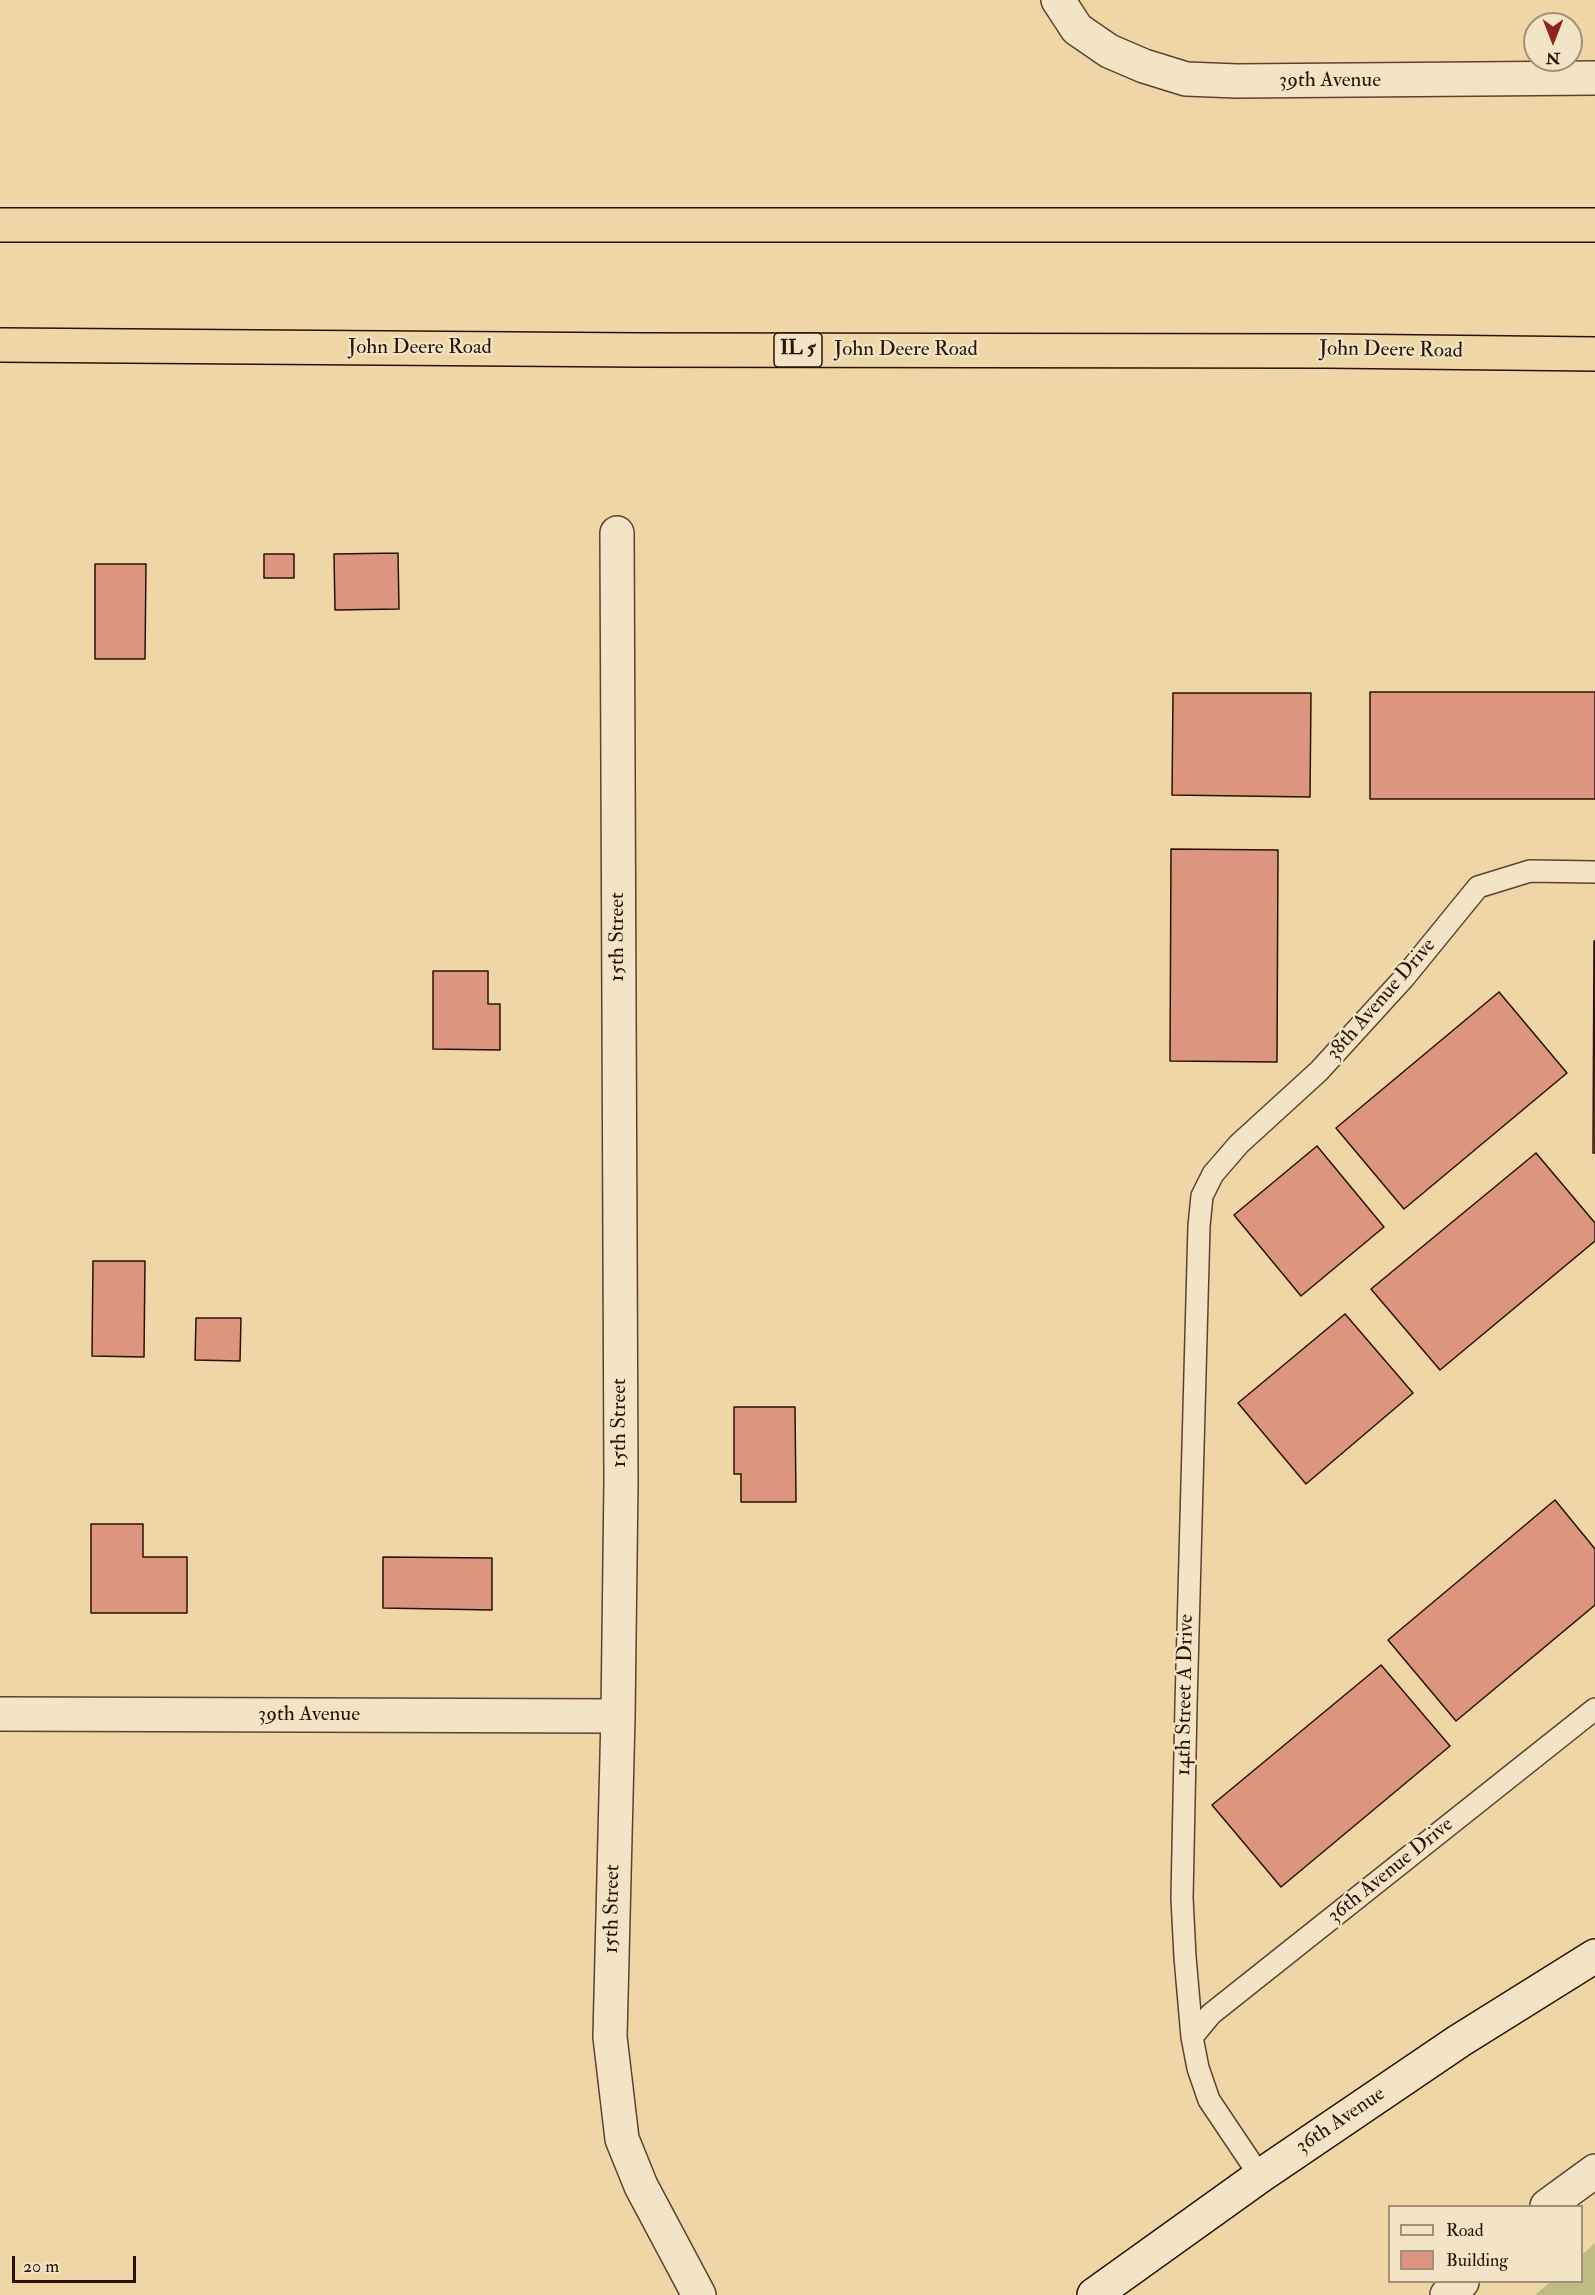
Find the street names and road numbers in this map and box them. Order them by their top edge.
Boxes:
street label: 39th Avenue [1279,68,1381,94]
road number: IL 5 [774,333,822,367]
street label: John Deere Road [348,335,492,361]
street label: John Deere Road [834,337,978,363]
street label: John Deere Road [1319,337,1463,365]
street label: 15th Street [605,892,631,982]
street label: 38th Avenue Drive [1322,934,1442,1066]
street label: 15th Street [607,1378,633,1468]
street label: 14th Street A Drive [1172,1614,1200,1776]
street label: 39th Avenue [258,1702,360,1728]
street label: 36th Avenue Drive [1323,1813,1459,1929]
street label: 15th Street [600,1864,626,1954]
street label: 36th Avenue [1292,2082,1390,2160]

